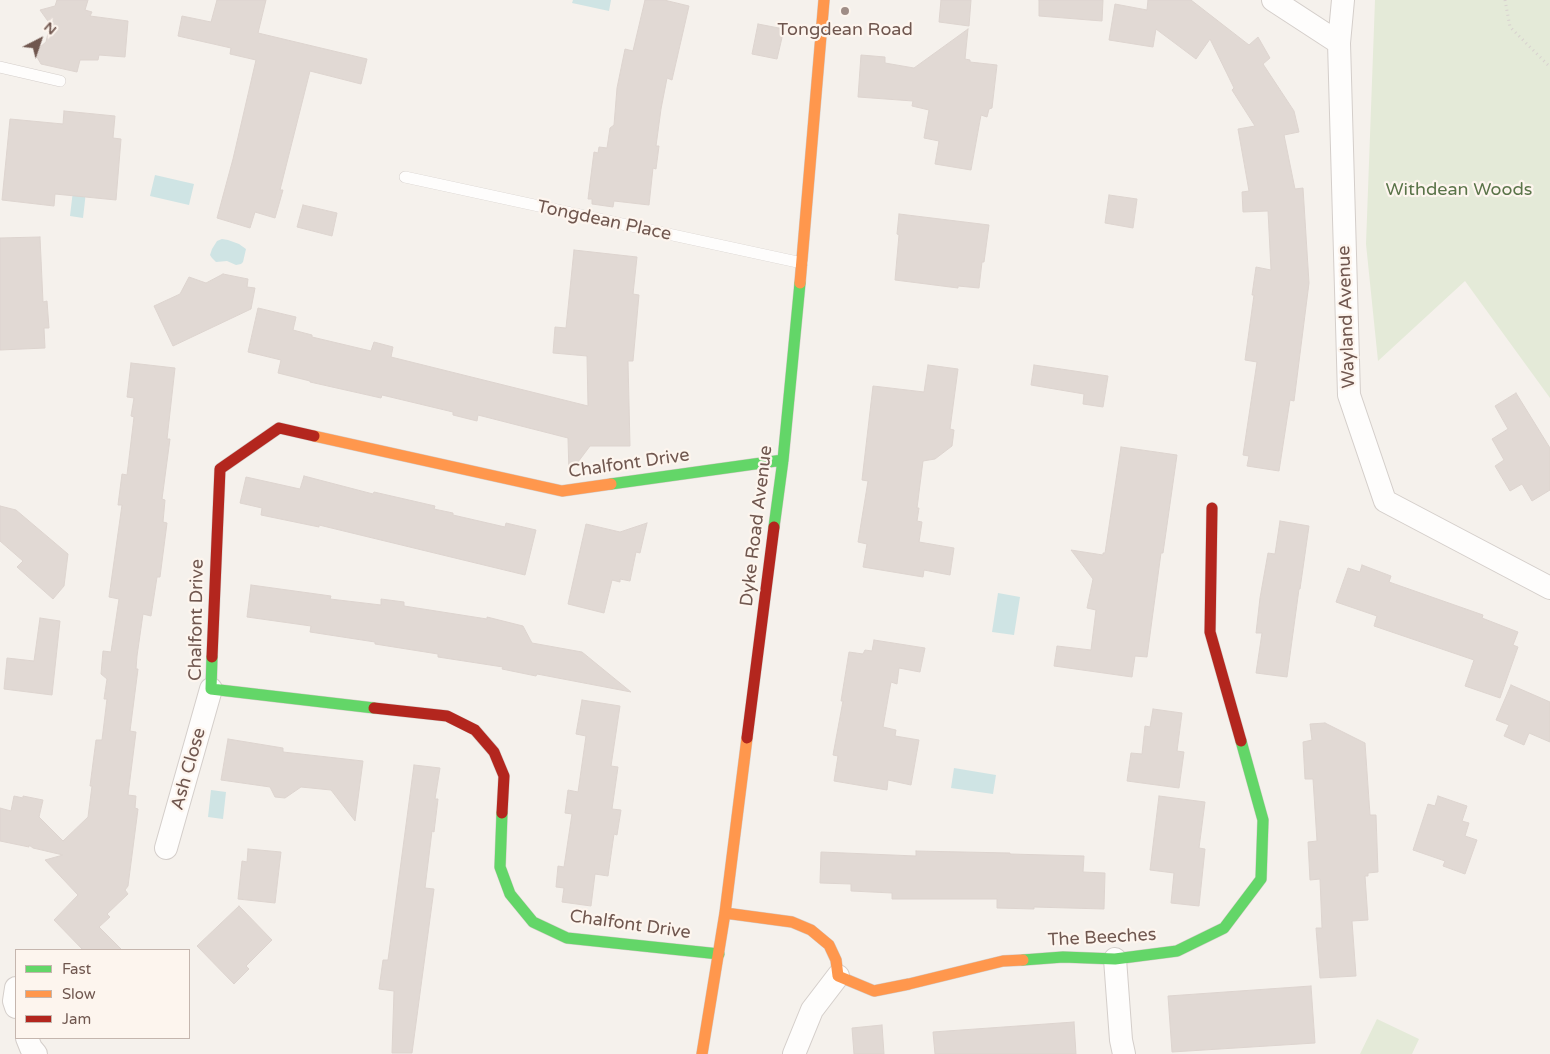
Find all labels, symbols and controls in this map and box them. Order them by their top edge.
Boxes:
marker: Tongdean Road [839,5,851,17]
north arrow [15,15,65,65]
text: N [40,18,60,38]
place label: Tongdean Road [777,19,913,41]
park label: Withdean Woods [1386,179,1532,201]
street label: Tongdean Place [535,196,673,246]
street label: Wayland Avenue [1334,245,1360,389]
street label: Dyke Road Avenue [736,444,778,608]
street label: Chalfont Drive [567,445,691,483]
street label: Chalfont Drive [185,559,209,681]
street label: Ash Close [167,725,211,813]
street label: Chalfont Drive [568,906,692,944]
street label: The Beeches [1047,924,1157,952]
legend [15,949,190,1039]
text: Fast [62,960,91,978]
text: Slow [62,985,96,1003]
text: Jam [62,1010,91,1028]

